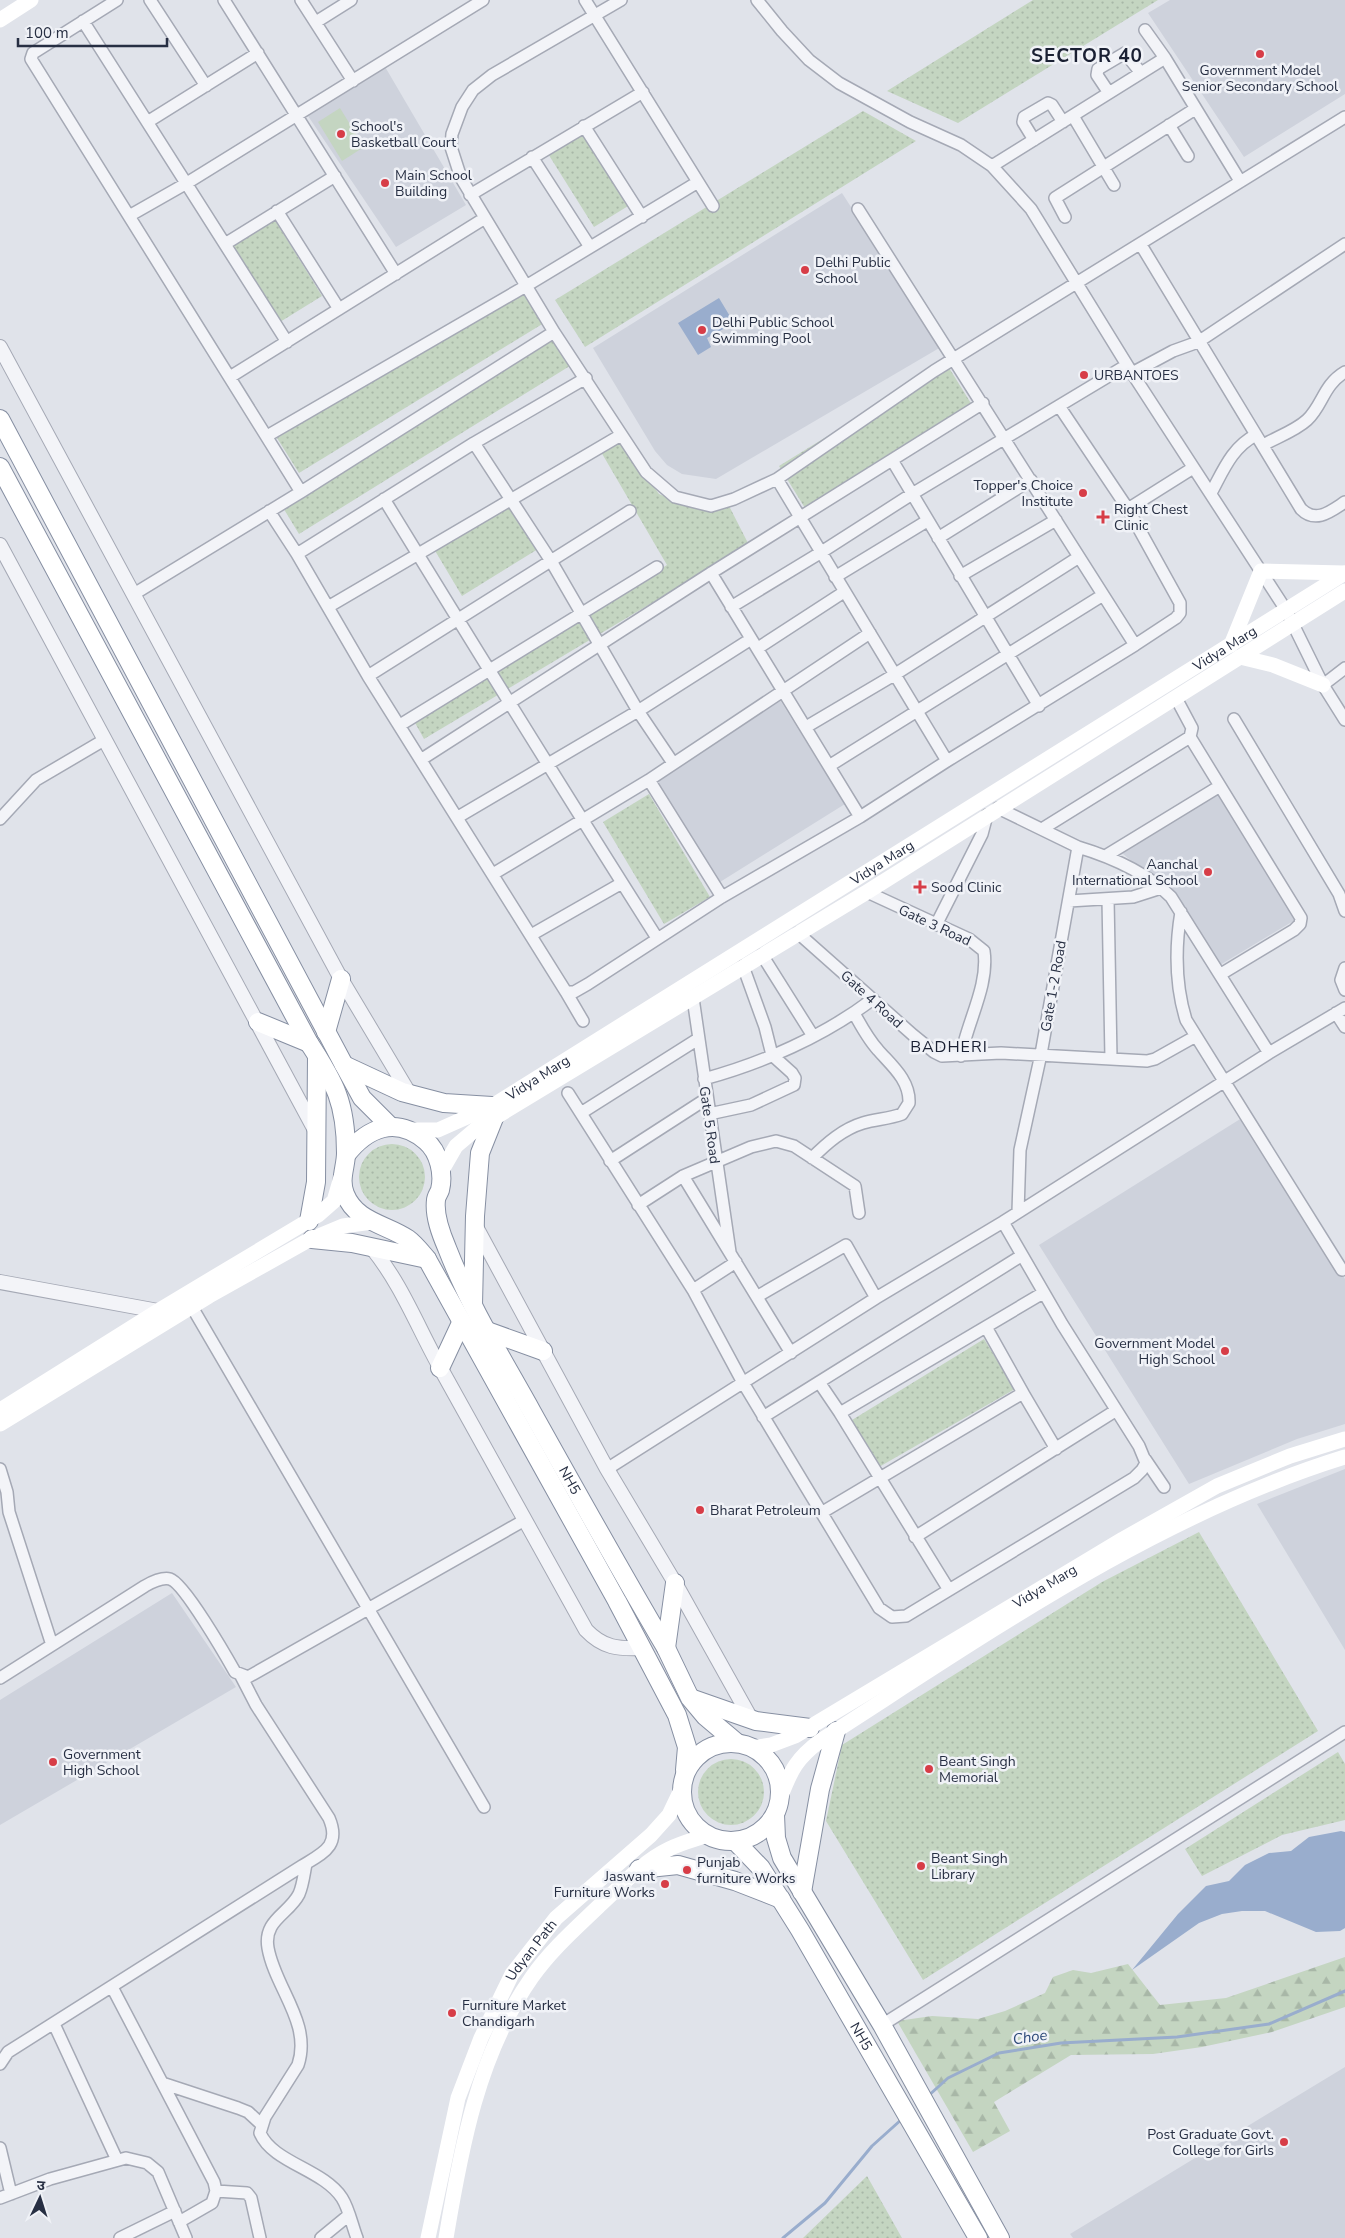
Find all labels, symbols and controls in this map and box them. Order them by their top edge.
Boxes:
scale bar [18,15,166,47]
text: 100 m [25,23,69,43]
district label: SECTOR 40 [1031,43,1143,69]
marker: Government Model Senior Secondary School [1254,48,1266,60]
place label: Government Model Senior Secondary School [1182,61,1339,96]
place label: School's Basketball Court [351,117,456,152]
marker: School's Basketball Court [335,128,347,140]
place label: Main School Building [395,166,473,201]
marker: Main School Building [379,177,391,189]
place label: Delhi Public School [815,253,891,288]
marker: Delhi Public School [799,264,811,276]
place label: Delhi Public School Swimming Pool [712,313,835,348]
marker: Delhi Public School Swimming Pool [696,324,708,336]
place label: URBANTOES [1094,366,1179,385]
marker: URBANTOES [1078,369,1090,381]
place label: Topper's Choice Institute [973,476,1073,511]
marker: Topper's Choice Institute [1077,487,1089,499]
place label: Right Chest Clinic [1114,500,1188,535]
marker: Right Chest Clinic [1096,510,1110,524]
street label: Vidya Marg [1189,622,1260,676]
street label: Vidya Marg [846,836,918,890]
place label: Aanchal International School [1072,855,1199,890]
marker: Aanchal International School [1202,866,1214,878]
place label: Sood Clinic [931,878,1002,897]
marker: Sood Clinic [913,880,927,894]
street label: Gate 3 Road [895,900,974,951]
street label: Gate 1-2 Road [1036,939,1071,1033]
street label: Gate 4 Road [836,966,907,1033]
district label: BADHERI [910,1036,988,1058]
street label: Vidya Marg [502,1051,573,1105]
street label: Gate 5 Road [695,1085,724,1165]
place label: Government Model High School [1094,1334,1216,1369]
marker: Government Model High School [1219,1345,1231,1357]
street label: NH5 [554,1463,585,1498]
place label: Bharat Petroleum [710,1501,821,1520]
marker: Bharat Petroleum [694,1504,706,1516]
street label: Vidya Marg [1008,1560,1080,1614]
place label: Government High School [63,1745,141,1780]
place label: Beant Singh Memorial [939,1752,1016,1787]
marker: Government High School [47,1756,59,1768]
marker: Beant Singh Memorial [923,1763,935,1775]
place label: Beant Singh Library [931,1849,1008,1884]
place label: Punjab furniture Works [697,1853,796,1888]
marker: Beant Singh Library [915,1860,927,1872]
marker: Punjab furniture Works [681,1864,693,1876]
place label: Jaswant Furniture Works [554,1867,655,1902]
marker: Jaswant Furniture Works [659,1878,671,1890]
street label: Udyan Path [501,1916,561,1984]
place label: Furniture Market Chandigarh [462,1996,566,2031]
marker: Furniture Market Chandigarh [446,2007,458,2019]
street label: NH5 [845,2019,877,2054]
water label: Choe [1011,2025,1049,2049]
place label: Post Graduate Govt. College for Girls [1147,2125,1274,2160]
marker: Post Graduate Govt. College for Girls [1278,2136,1290,2148]
north arrow [15,2173,65,2223]
text: उ [36,2176,46,2195]

